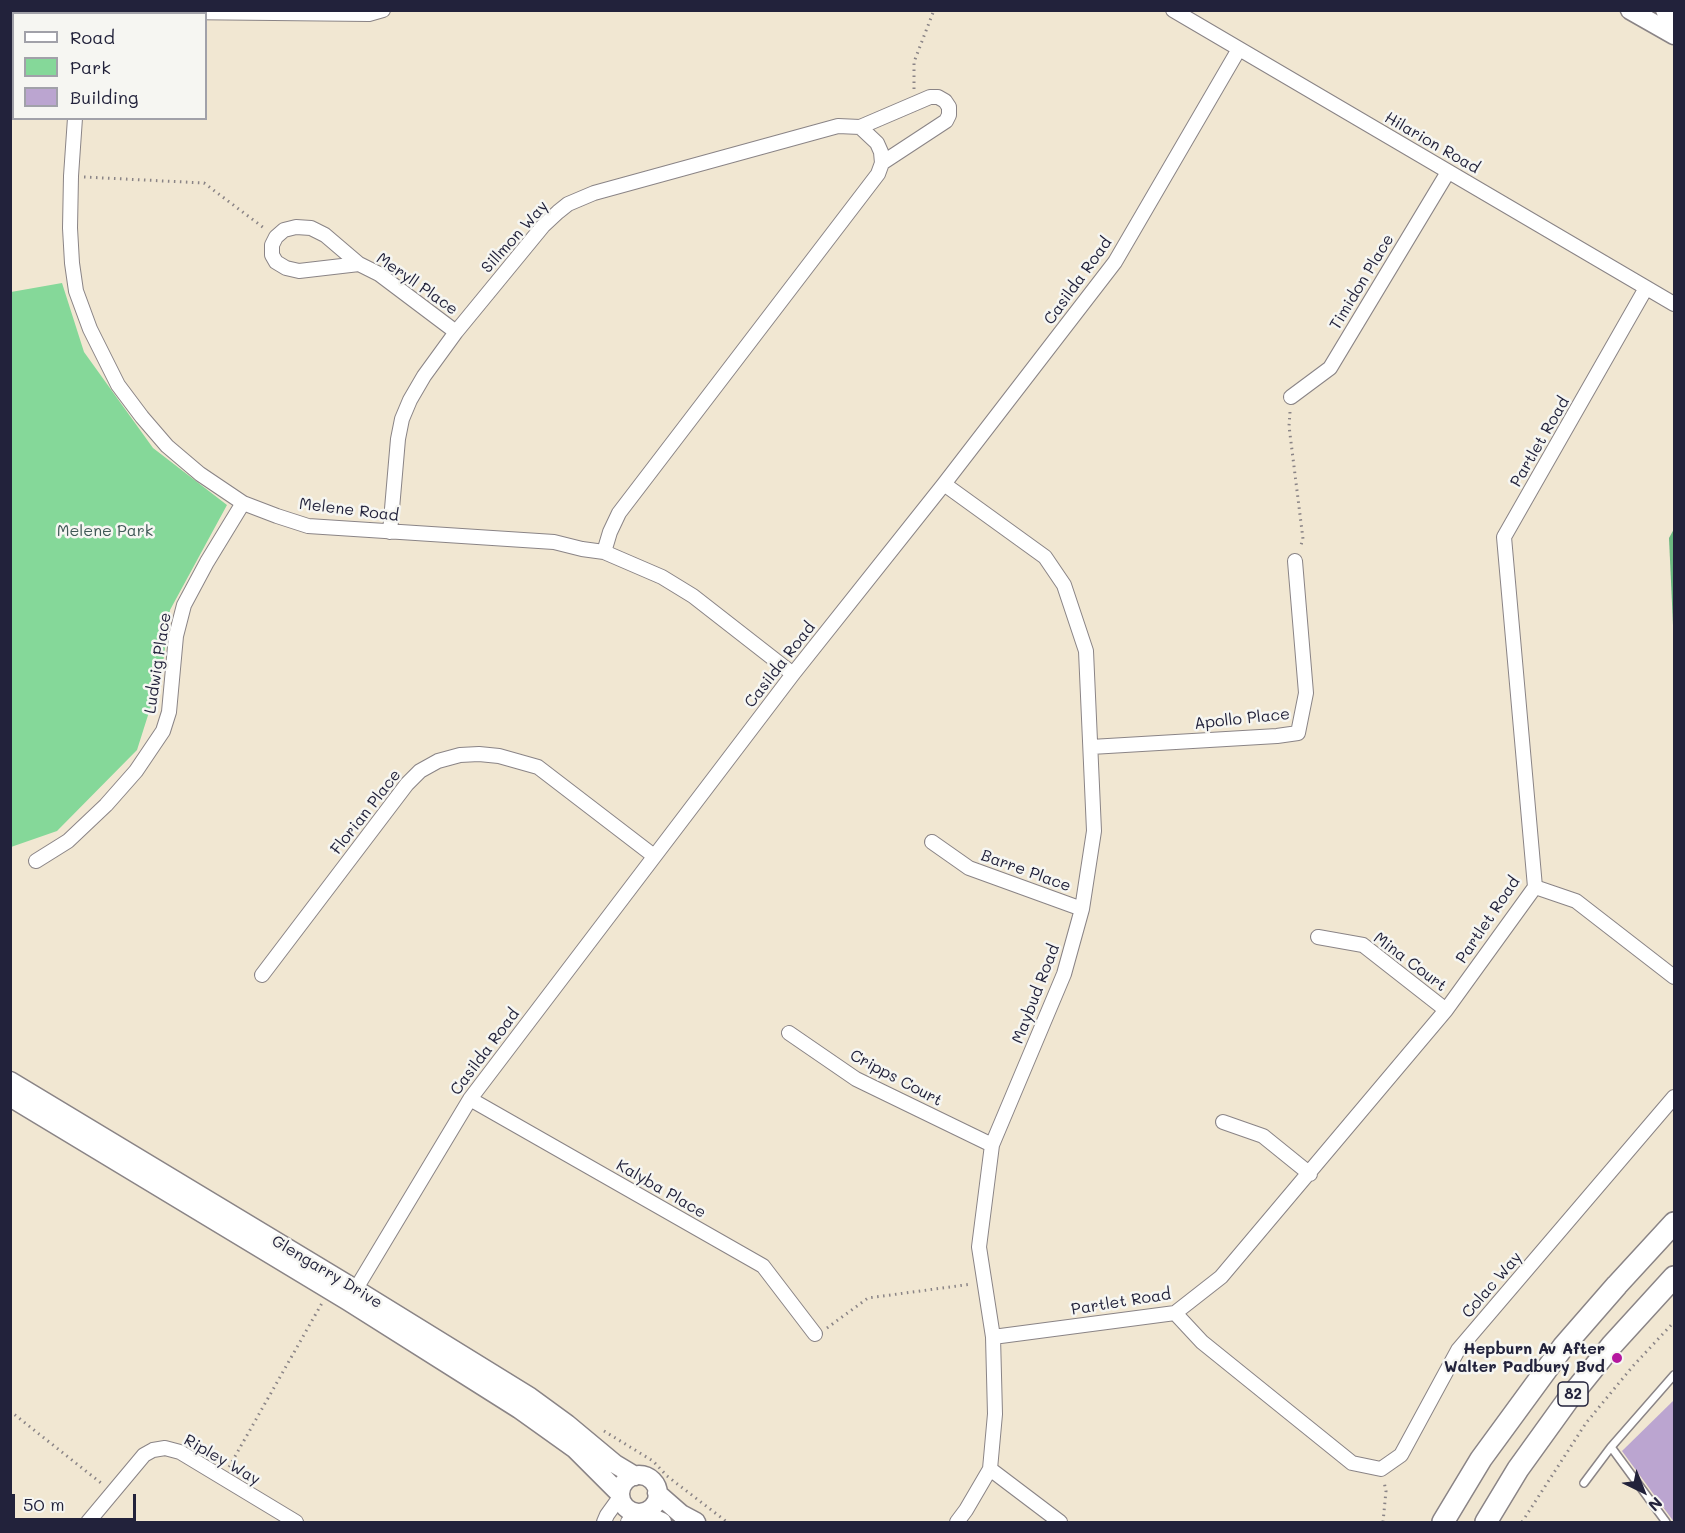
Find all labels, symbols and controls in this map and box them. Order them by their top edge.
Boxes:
legend [12,12,207,120]
text: Road [70,25,115,49]
text: Park [70,55,111,79]
text: Building [70,85,138,109]
street label: Hilarion Road [1381,108,1483,178]
street label: Sillmon Way [478,197,552,277]
street label: Timidon Place [1326,231,1398,333]
street label: Casilda Road [1040,234,1116,328]
street label: Meryll Place [372,249,462,319]
street label: Partlet Road [1506,394,1574,490]
street label: Melene Road [298,494,400,526]
park label: Melene Park [57,521,153,541]
street label: Ludwig Place [141,611,175,715]
street label: Casilda Road [741,618,819,712]
street label: Apollo Place [1193,704,1291,734]
street label: Florian Place [327,766,405,858]
street label: Barre Place [979,846,1073,896]
street label: Partlet Road [1452,873,1524,967]
street label: Mina Court [1370,928,1450,996]
street label: Maybud Road [1008,941,1064,1047]
street label: Casilda Road [446,1005,524,1099]
street label: Cripps Court [847,1046,945,1110]
street label: Kalyba Place [613,1156,709,1222]
street label: Glengarry Drive [268,1231,386,1313]
street label: Colac Way [1458,1248,1526,1322]
street label: Partlet Road [1070,1285,1172,1319]
place label: Hepburn Av After Walter Padbury Bvd [1444,1339,1605,1377]
marker: Hepburn Av After Walter Padbury Bvd [1610,1351,1624,1365]
road number: 82 [1558,1382,1588,1406]
street label: Ripley Way [180,1430,264,1490]
north arrow [1613,1461,1673,1521]
scale bar [15,1482,140,1520]
text: 50 m [23,1492,65,1516]
text: N [1644,1493,1667,1516]

